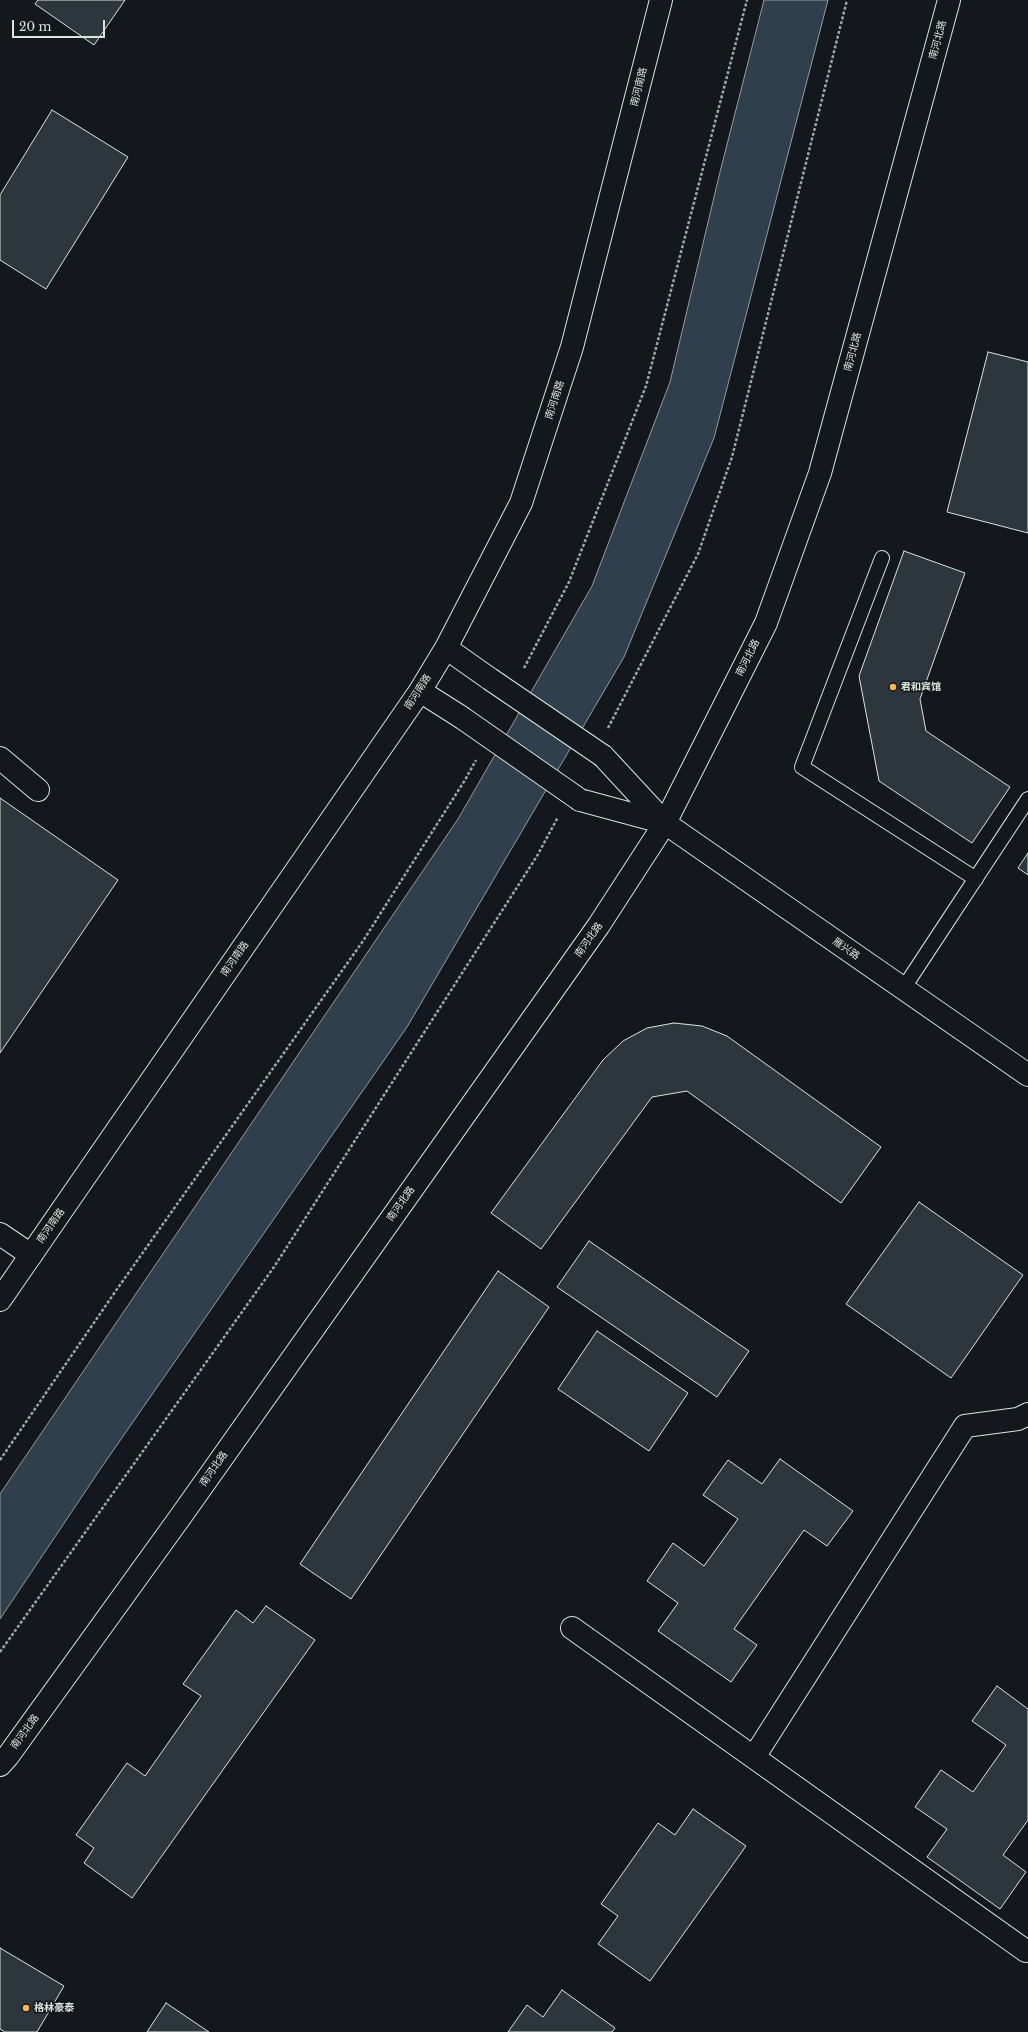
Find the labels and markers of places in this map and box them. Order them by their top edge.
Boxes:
place label: 君和宾馆 [901,681,941,693]
marker: 君和宾馆 [888,682,898,692]
place label: 格林豪泰 [34,2002,74,2014]
marker: 格林豪泰 [21,2003,31,2013]

